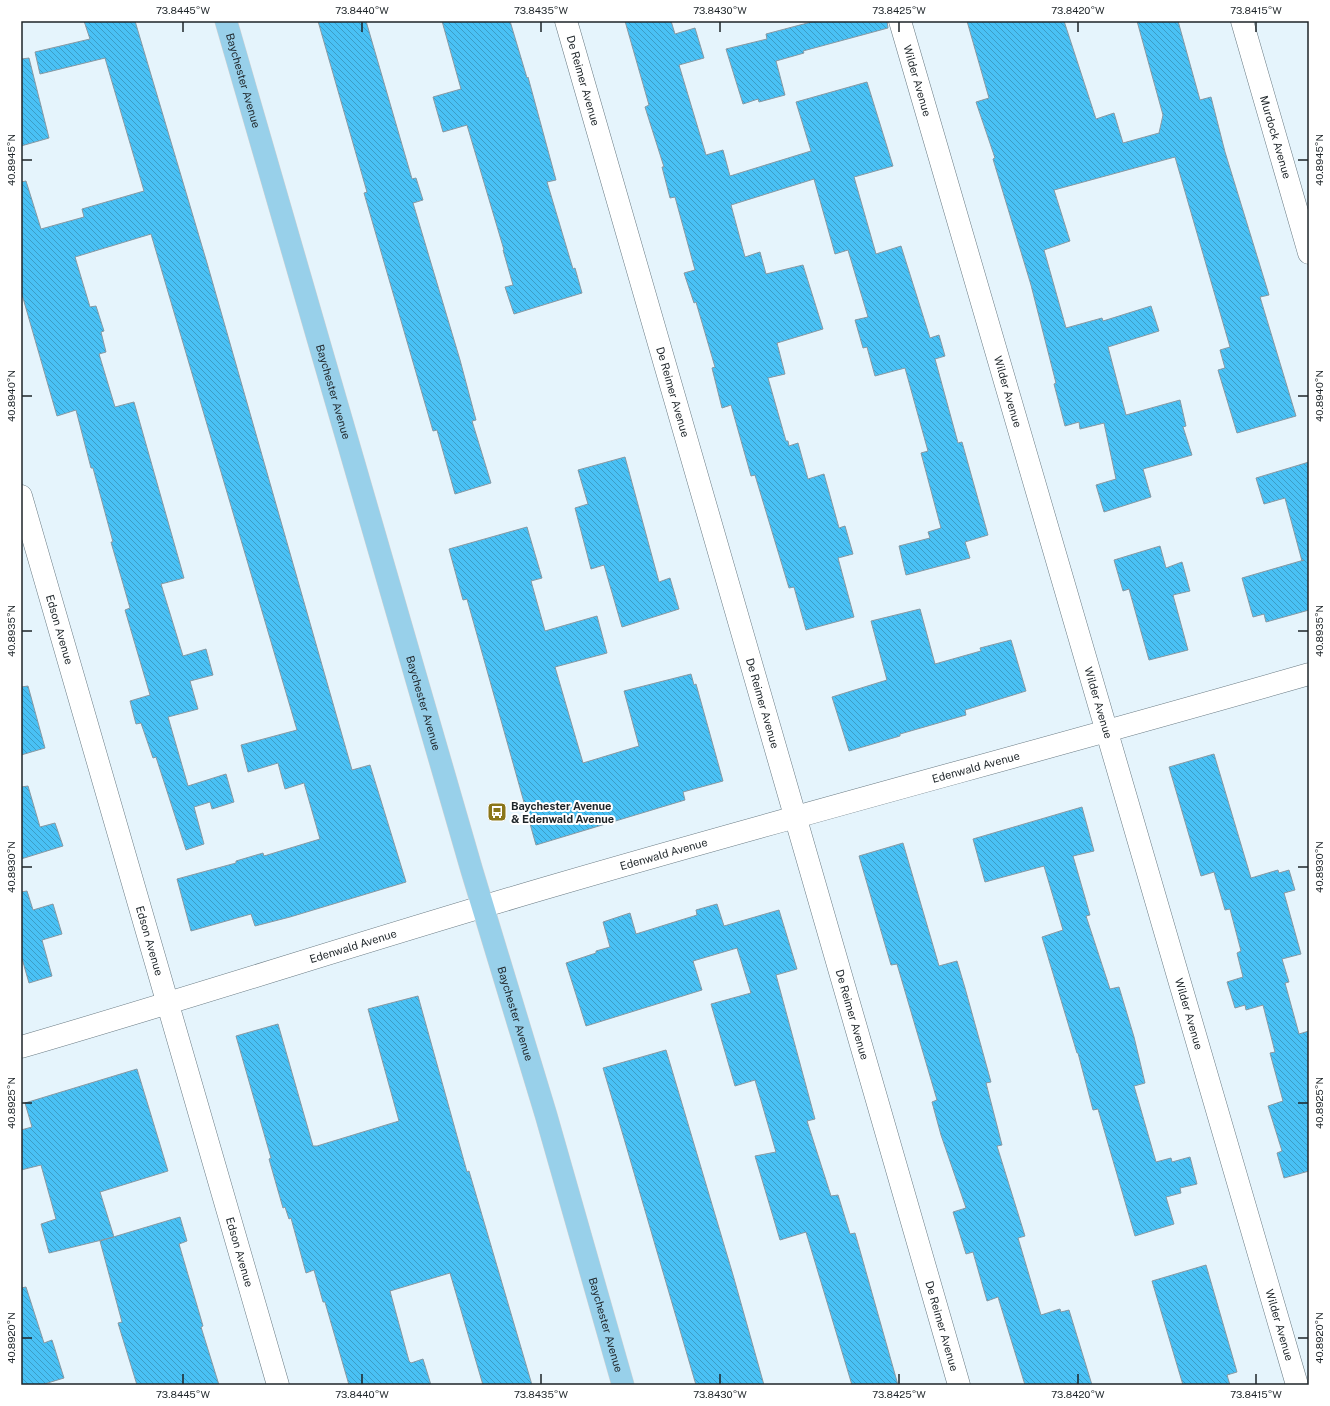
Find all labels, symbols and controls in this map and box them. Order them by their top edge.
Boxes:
text: 73.8445°W [156,4,210,16]
text: 73.8440°W [335,4,389,16]
text: 73.8435°W [514,4,568,16]
text: 73.8430°W [693,4,747,16]
text: 73.8425°W [872,4,926,16]
text: 73.8420°W [1051,4,1105,16]
text: 73.8415°W [1230,4,1282,16]
street label: Baychester Avenue [224,32,263,129]
street label: De Reimer Avenue [564,34,602,127]
street label: Wilder Avenue [901,43,933,118]
street label: Murdock Avenue [1258,94,1293,180]
text: 40.8945°N [5,134,17,186]
text: 40.8945°N [1313,134,1325,186]
street label: Baychester Avenue [314,343,353,441]
street label: De Reimer Avenue [654,345,692,438]
street label: Wilder Avenue [992,354,1024,429]
text: 40.8940°N [5,370,17,422]
text: 40.8940°N [1313,370,1325,422]
street label: Edson Avenue [44,593,75,666]
text: 40.8935°N [5,605,17,657]
text: 40.8935°N [1313,605,1325,657]
street label: Baychester Avenue [404,654,443,752]
street label: De Reimer Avenue [744,657,781,750]
street label: Wilder Avenue [1082,666,1115,740]
street label: Edenwald Avenue [931,749,1021,785]
place label: Baychester Avenue & Edenwald Avenue [511,800,614,825]
bus stop icon: Baychester Avenue & Edenwald Avenue [486,801,508,823]
street label: Edenwald Avenue [618,836,709,872]
text: 40.8930°N [5,841,17,893]
text: 40.8930°N [1313,841,1325,893]
street label: Edson Avenue [134,905,165,977]
street label: Edenwald Avenue [308,927,398,965]
street label: Baychester Avenue [495,965,535,1062]
street label: De Reimer Avenue [834,968,871,1061]
street label: Wilder Avenue [1173,977,1205,1051]
text: 40.8925°N [5,1077,17,1129]
text: 40.8925°N [1313,1077,1325,1129]
street label: Edson Avenue [224,1216,255,1288]
street label: Baychester Avenue [587,1276,625,1374]
street label: De Reimer Avenue [923,1279,961,1372]
street label: Wilder Avenue [1263,1288,1296,1362]
text: 40.8920°N [5,1312,17,1364]
text: 40.8920°N [1313,1312,1325,1364]
text: 73.8445°W [156,1388,210,1400]
text: 73.8440°W [335,1388,389,1400]
text: 73.8435°W [514,1388,568,1400]
text: 73.8430°W [693,1388,747,1400]
text: 73.8425°W [872,1388,926,1400]
text: 73.8420°W [1051,1388,1105,1400]
text: 73.8415°W [1230,1388,1282,1400]

